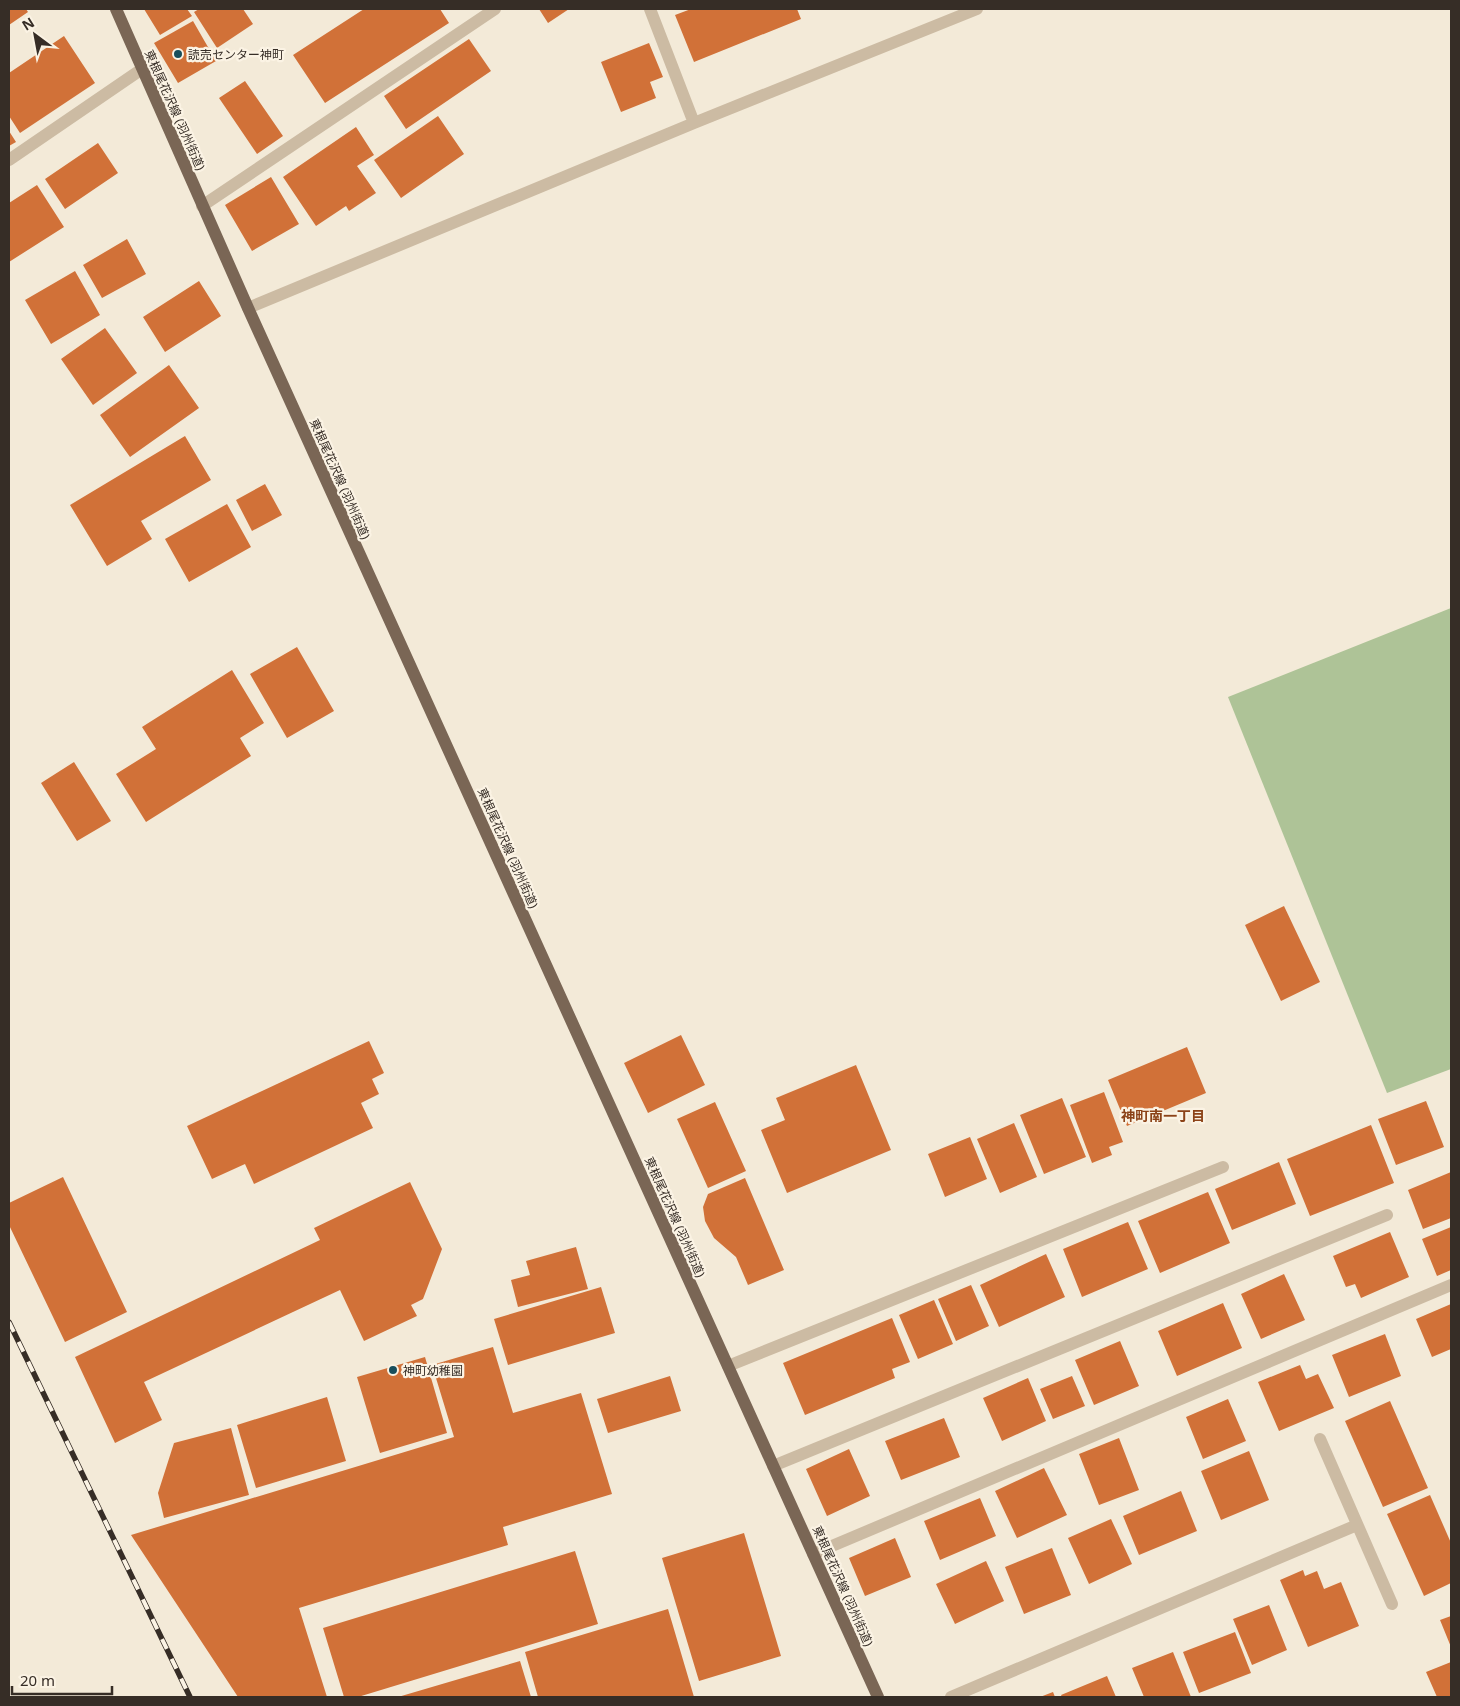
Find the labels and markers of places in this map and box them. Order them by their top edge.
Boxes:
place label: 読売センター神町 [188,46,284,63]
marker: 読売センター神町 [172,48,184,60]
place label: 神町幼稚園 [403,1362,463,1379]
marker: 神町幼稚園 [387,1364,399,1376]

